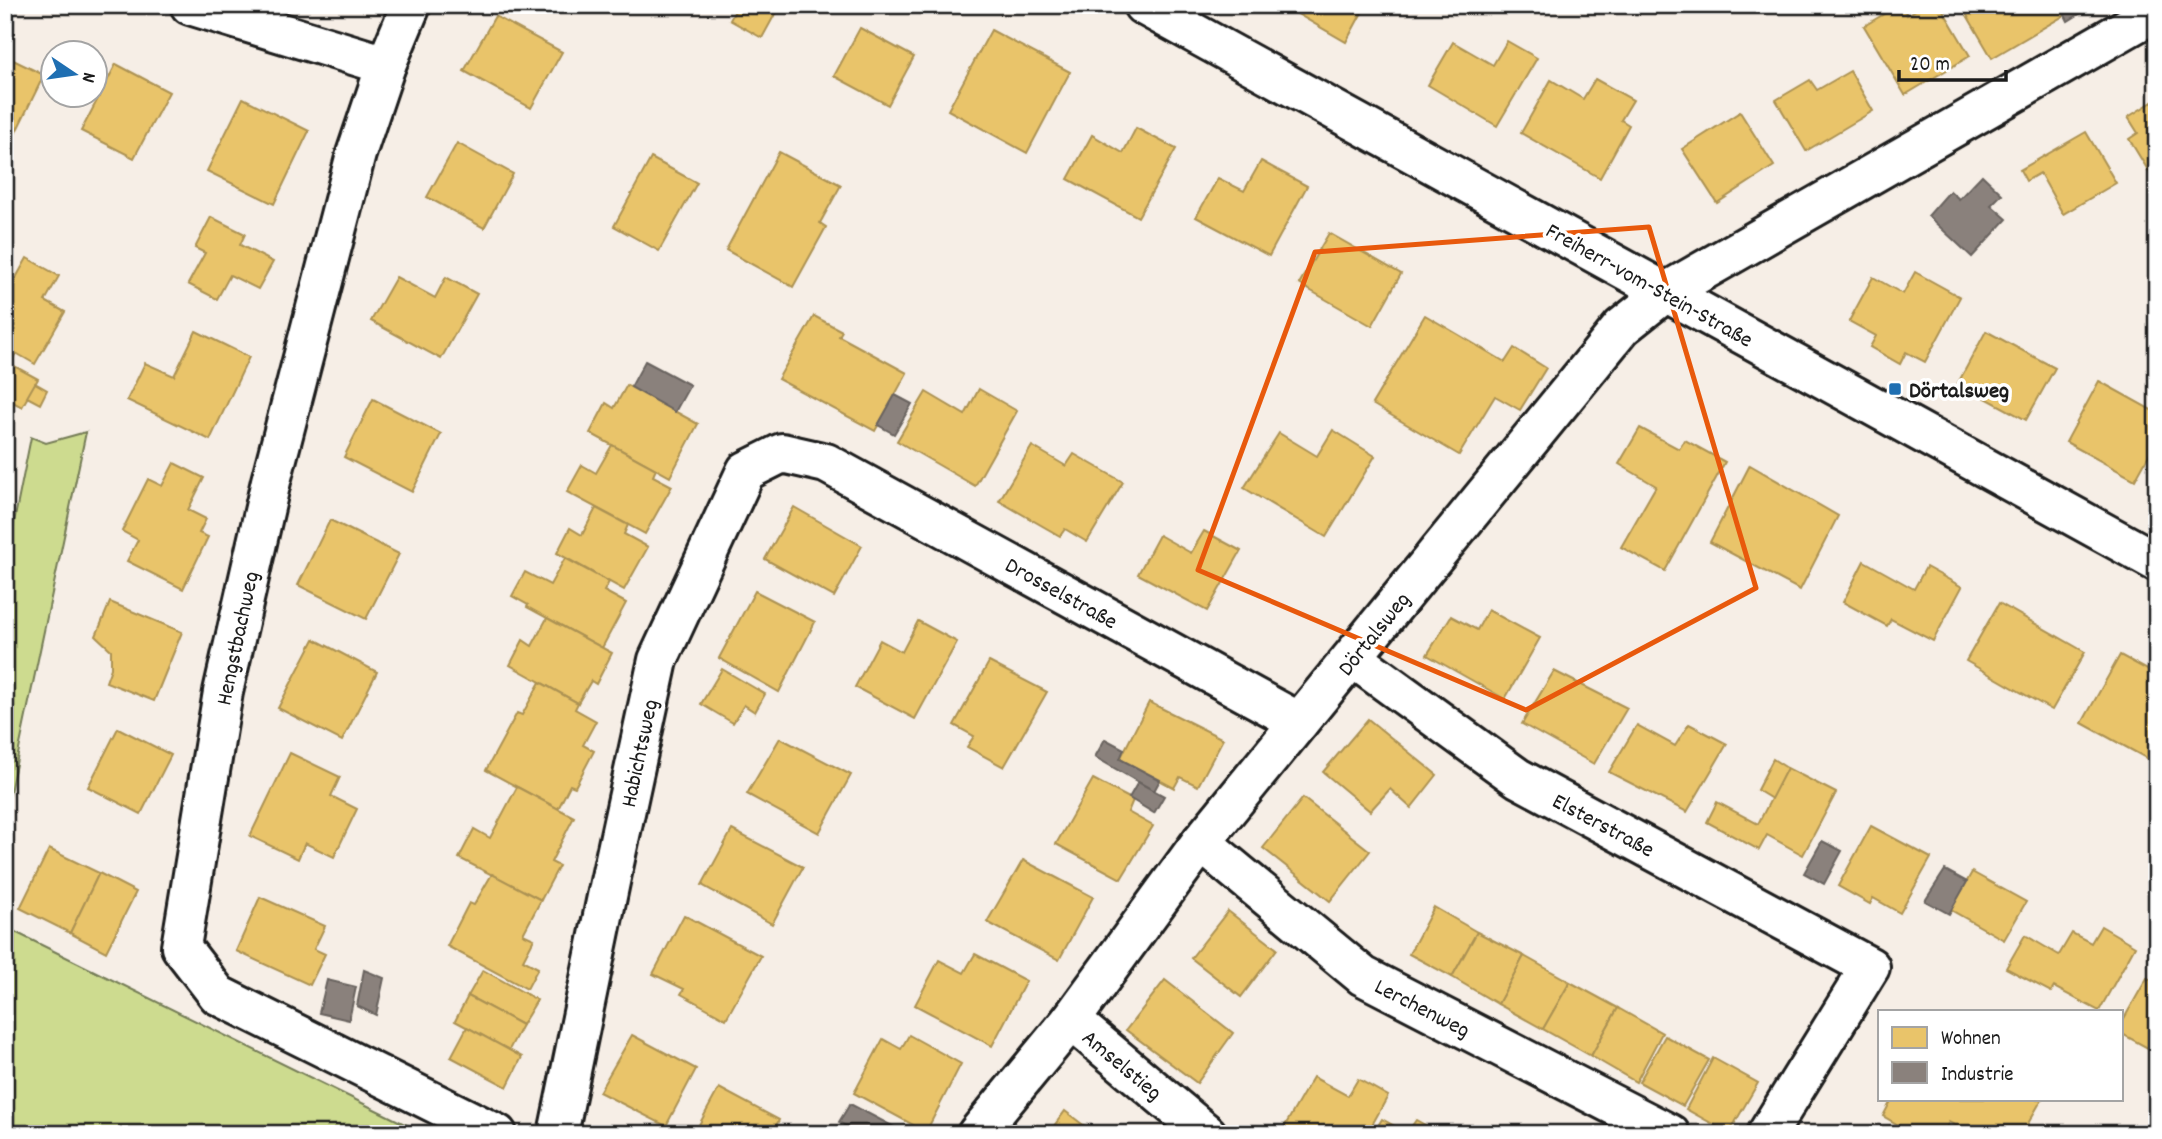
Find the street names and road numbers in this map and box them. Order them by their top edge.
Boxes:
street label: Freiherr-vom-Stein-Straße [1539,216,1758,358]
street label: Drosselstraße [998,551,1123,640]
street label: Hengstbachweg [209,569,270,709]
street label: Dörtalsweg [1331,586,1420,684]
street label: Habichtsweg [614,697,669,811]
street label: Elsterstraße [1545,786,1659,868]
street label: Lerchenweg [1368,972,1475,1048]
street label: Amselstieg [1073,1023,1168,1110]

